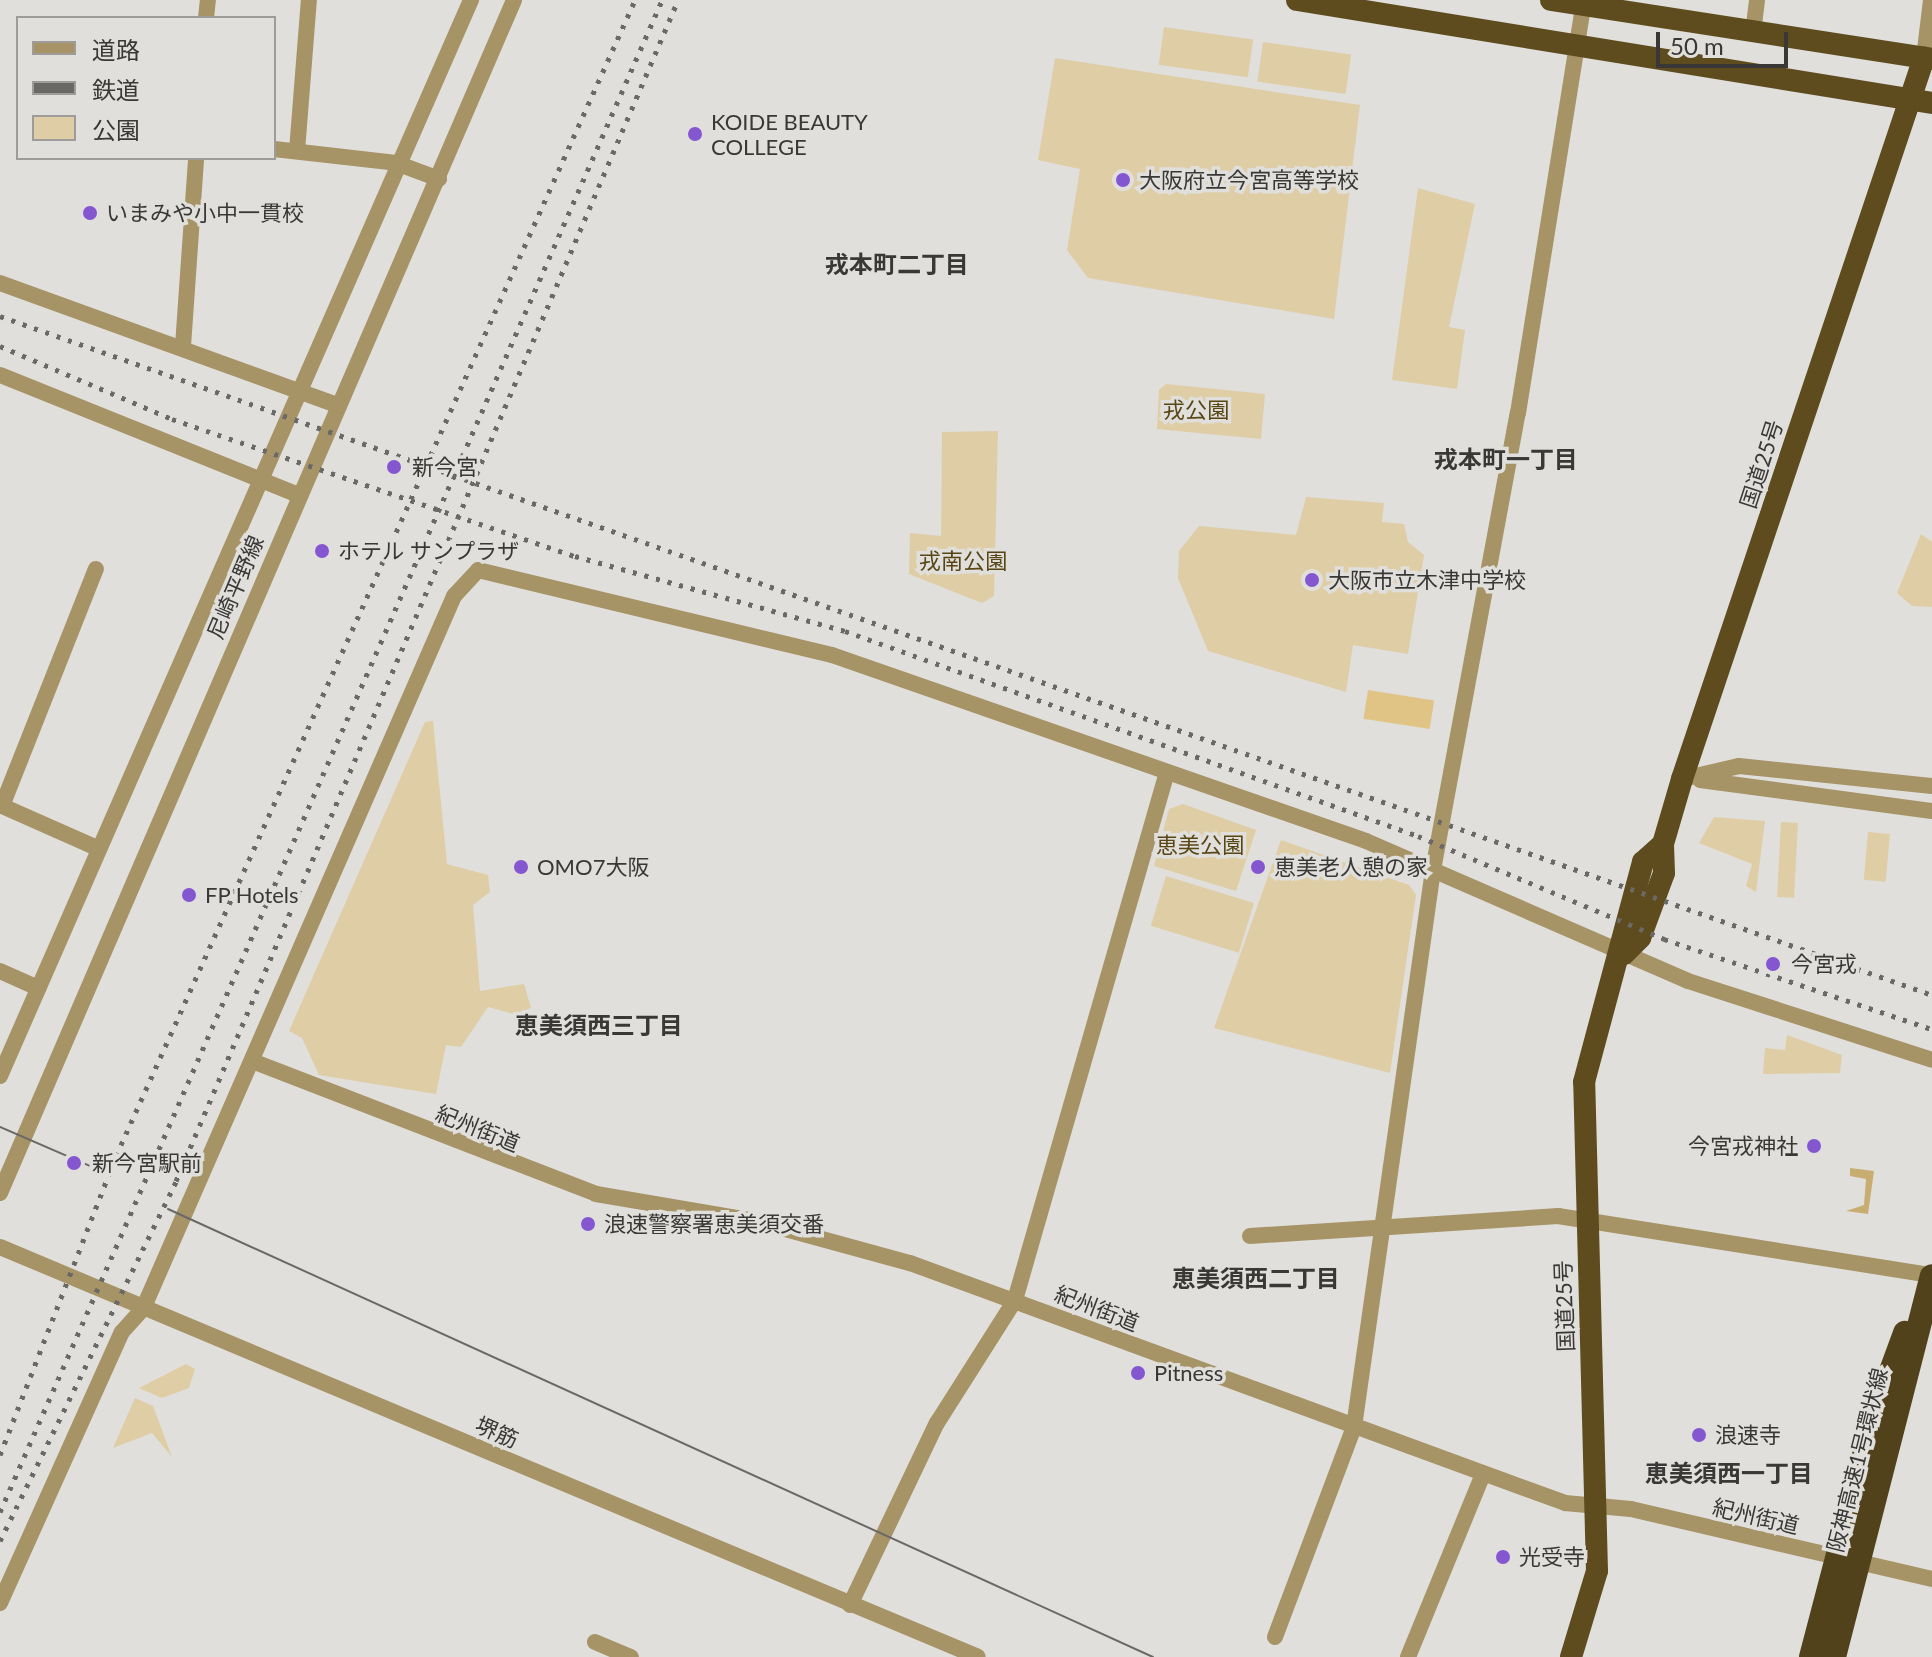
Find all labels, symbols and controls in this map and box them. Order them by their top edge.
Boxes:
legend [16,16,276,160]
scale bar [1660,16,1792,66]
text: 50 m [1670,31,1724,60]
text: 道路 [92,35,140,64]
text: 鉄道 [92,75,140,104]
place label: KOIDE BEAUTY COLLEGE [711,108,868,160]
text: 公園 [92,115,140,144]
marker: KOIDE BEAUTY COLLEGE [686,125,704,143]
place label: 大阪府立今宮高等学校 [1139,167,1359,193]
marker: 大阪府立今宮高等学校 [1114,171,1132,189]
place label: いまみや小中一貫校 [106,200,304,226]
marker: いまみや小中一貫校 [81,204,99,222]
district label: 戎本町二丁目 [825,250,969,278]
park label: 戎公園 [1163,397,1229,423]
street label: 国道25号 [1734,416,1788,512]
district label: 戎本町一丁目 [1434,445,1578,473]
place label: 新今宮 [412,454,478,480]
marker: 新今宮 [383,456,405,478]
street label: 尼崎平野線 [201,531,269,643]
place label: ホテル サンプラザ [338,538,520,564]
marker: ホテル サンプラザ [313,542,331,560]
park label: 戎南公園 [919,548,1007,574]
place label: 大阪市立木津中学校 [1328,567,1526,593]
marker: 大阪市立木津中学校 [1303,571,1321,589]
park label: 恵美公園 [1156,832,1244,858]
place label: OMO7大阪 [537,854,649,880]
place label: 恵美老人憩の家 [1274,854,1428,880]
marker: OMO7大阪 [512,858,530,876]
marker: 恵美老人憩の家 [1249,858,1267,876]
place label: FP Hotels [205,882,299,908]
marker: FP Hotels [180,886,198,904]
place label: 今宮戎 [1791,951,1857,977]
marker: 今宮戎 [1762,953,1784,975]
district label: 恵美須西三丁目 [515,1011,683,1039]
street label: 紀州街道 [432,1099,524,1157]
place label: 今宮戎神社 [1688,1133,1798,1159]
marker: 今宮戎神社 [1805,1137,1823,1155]
place label: 新今宮駅前 [92,1150,202,1176]
marker: 新今宮駅前 [63,1152,85,1174]
place label: 浪速警察署恵美須交番 [604,1211,824,1237]
marker: 浪速警察署恵美須交番 [579,1215,597,1233]
street label: 国道25号 [1549,1260,1579,1352]
district label: 恵美須西二丁目 [1172,1264,1340,1292]
street label: 紀州街道 [1051,1280,1143,1336]
place label: Pitness [1154,1360,1223,1386]
marker: Pitness [1129,1364,1147,1382]
street label: 阪神高速1号環状線 [1821,1365,1893,1555]
street label: 堺筋 [472,1411,522,1453]
place label: 浪速寺 [1715,1422,1781,1448]
marker: 浪速寺 [1690,1426,1708,1444]
district label: 恵美須西一丁目 [1645,1459,1813,1487]
street label: 紀州街道 [1710,1493,1802,1539]
place label: 光受寺 [1519,1544,1585,1570]
marker: 光受寺 [1494,1548,1512,1566]

